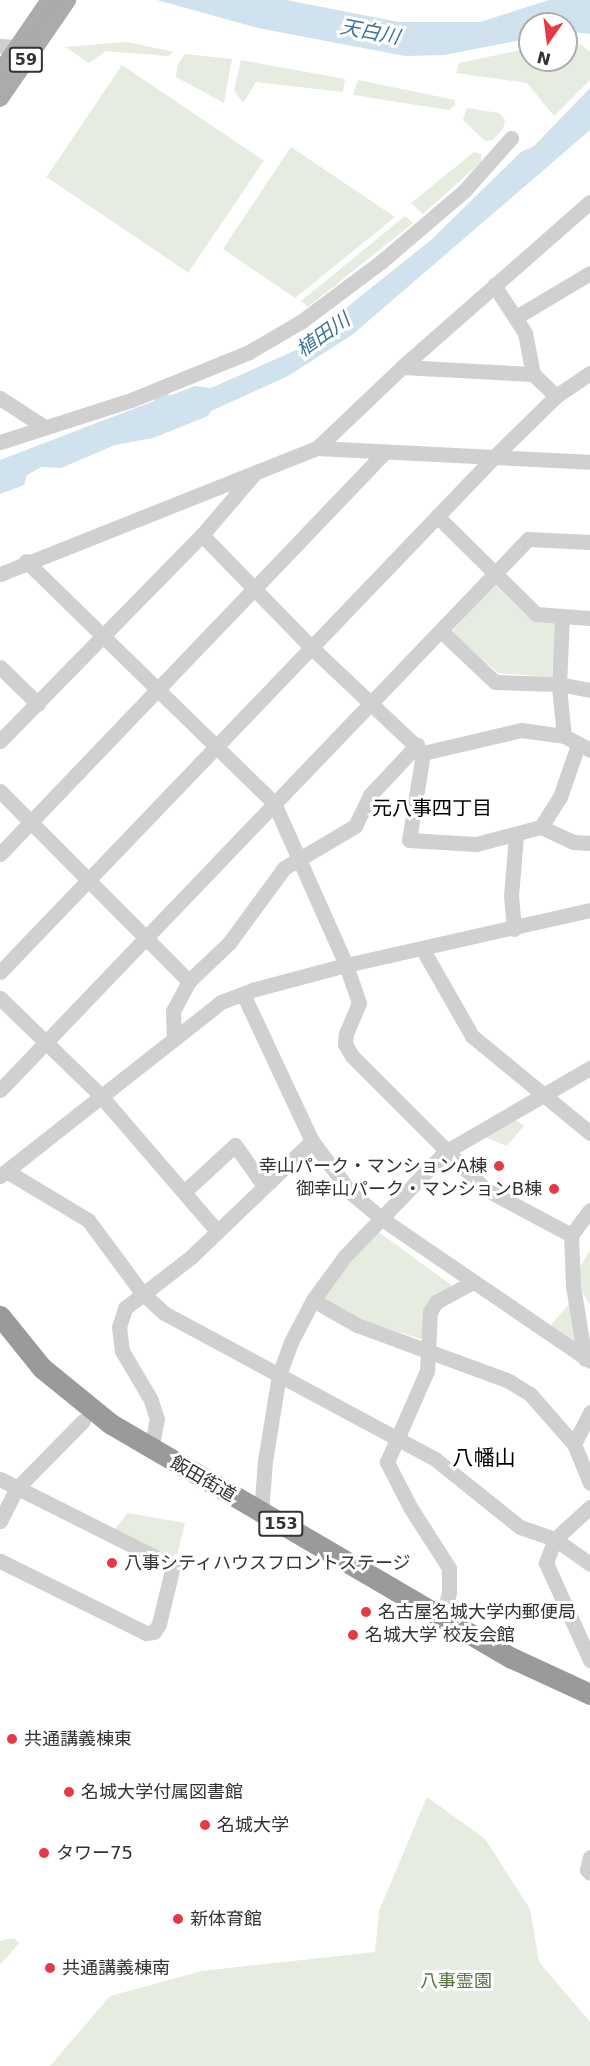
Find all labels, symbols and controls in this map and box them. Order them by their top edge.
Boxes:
north arrow [518,12,578,72]
water label: 天白川 [338,14,402,50]
road number: 59 [8,47,44,73]
text: N [535,47,553,69]
water label: 植田川 [292,308,354,362]
district label: 元八事四丁目 [372,796,492,820]
place label: 幸山パーク・マンションA棟 [259,1155,487,1177]
marker: 幸山パーク・マンションA棟 [492,1159,506,1173]
place label: 御幸山パーク・マンションB棟 [296,1178,542,1200]
marker: 御幸山パーク・マンションB棟 [547,1182,561,1196]
district label: 八幡山 [453,1445,515,1471]
street label: 飯田街道 [166,1452,240,1506]
road number: 153 [257,1511,305,1537]
place label: 八事シティハウスフロントステージ [124,1552,412,1574]
marker: 八事シティハウスフロントステージ [105,1556,119,1570]
place label: 名古屋名城大学内郵便局 [378,1601,576,1623]
marker: 名古屋名城大学内郵便局 [359,1605,373,1619]
place label: 名城大学 校友会館 [365,1624,515,1646]
marker: 名城大学 校友会館 [346,1628,360,1642]
place label: 共通講義棟東 [24,1728,132,1750]
marker: 共通講義棟東 [5,1732,19,1746]
place label: 名城大学付属図書館 [81,1781,243,1803]
marker: 名城大学付属図書館 [62,1785,76,1799]
place label: 名城大学 [217,1814,289,1836]
marker: 名城大学 [198,1818,212,1832]
place label: タワー75 [56,1842,133,1864]
marker: タワー75 [37,1846,51,1860]
place label: 新体育館 [190,1908,262,1930]
marker: 新体育館 [171,1912,185,1926]
place label: 共通講義棟南 [62,1957,170,1979]
marker: 共通講義棟南 [43,1961,57,1975]
park label: 八事霊園 [420,1970,492,1992]

